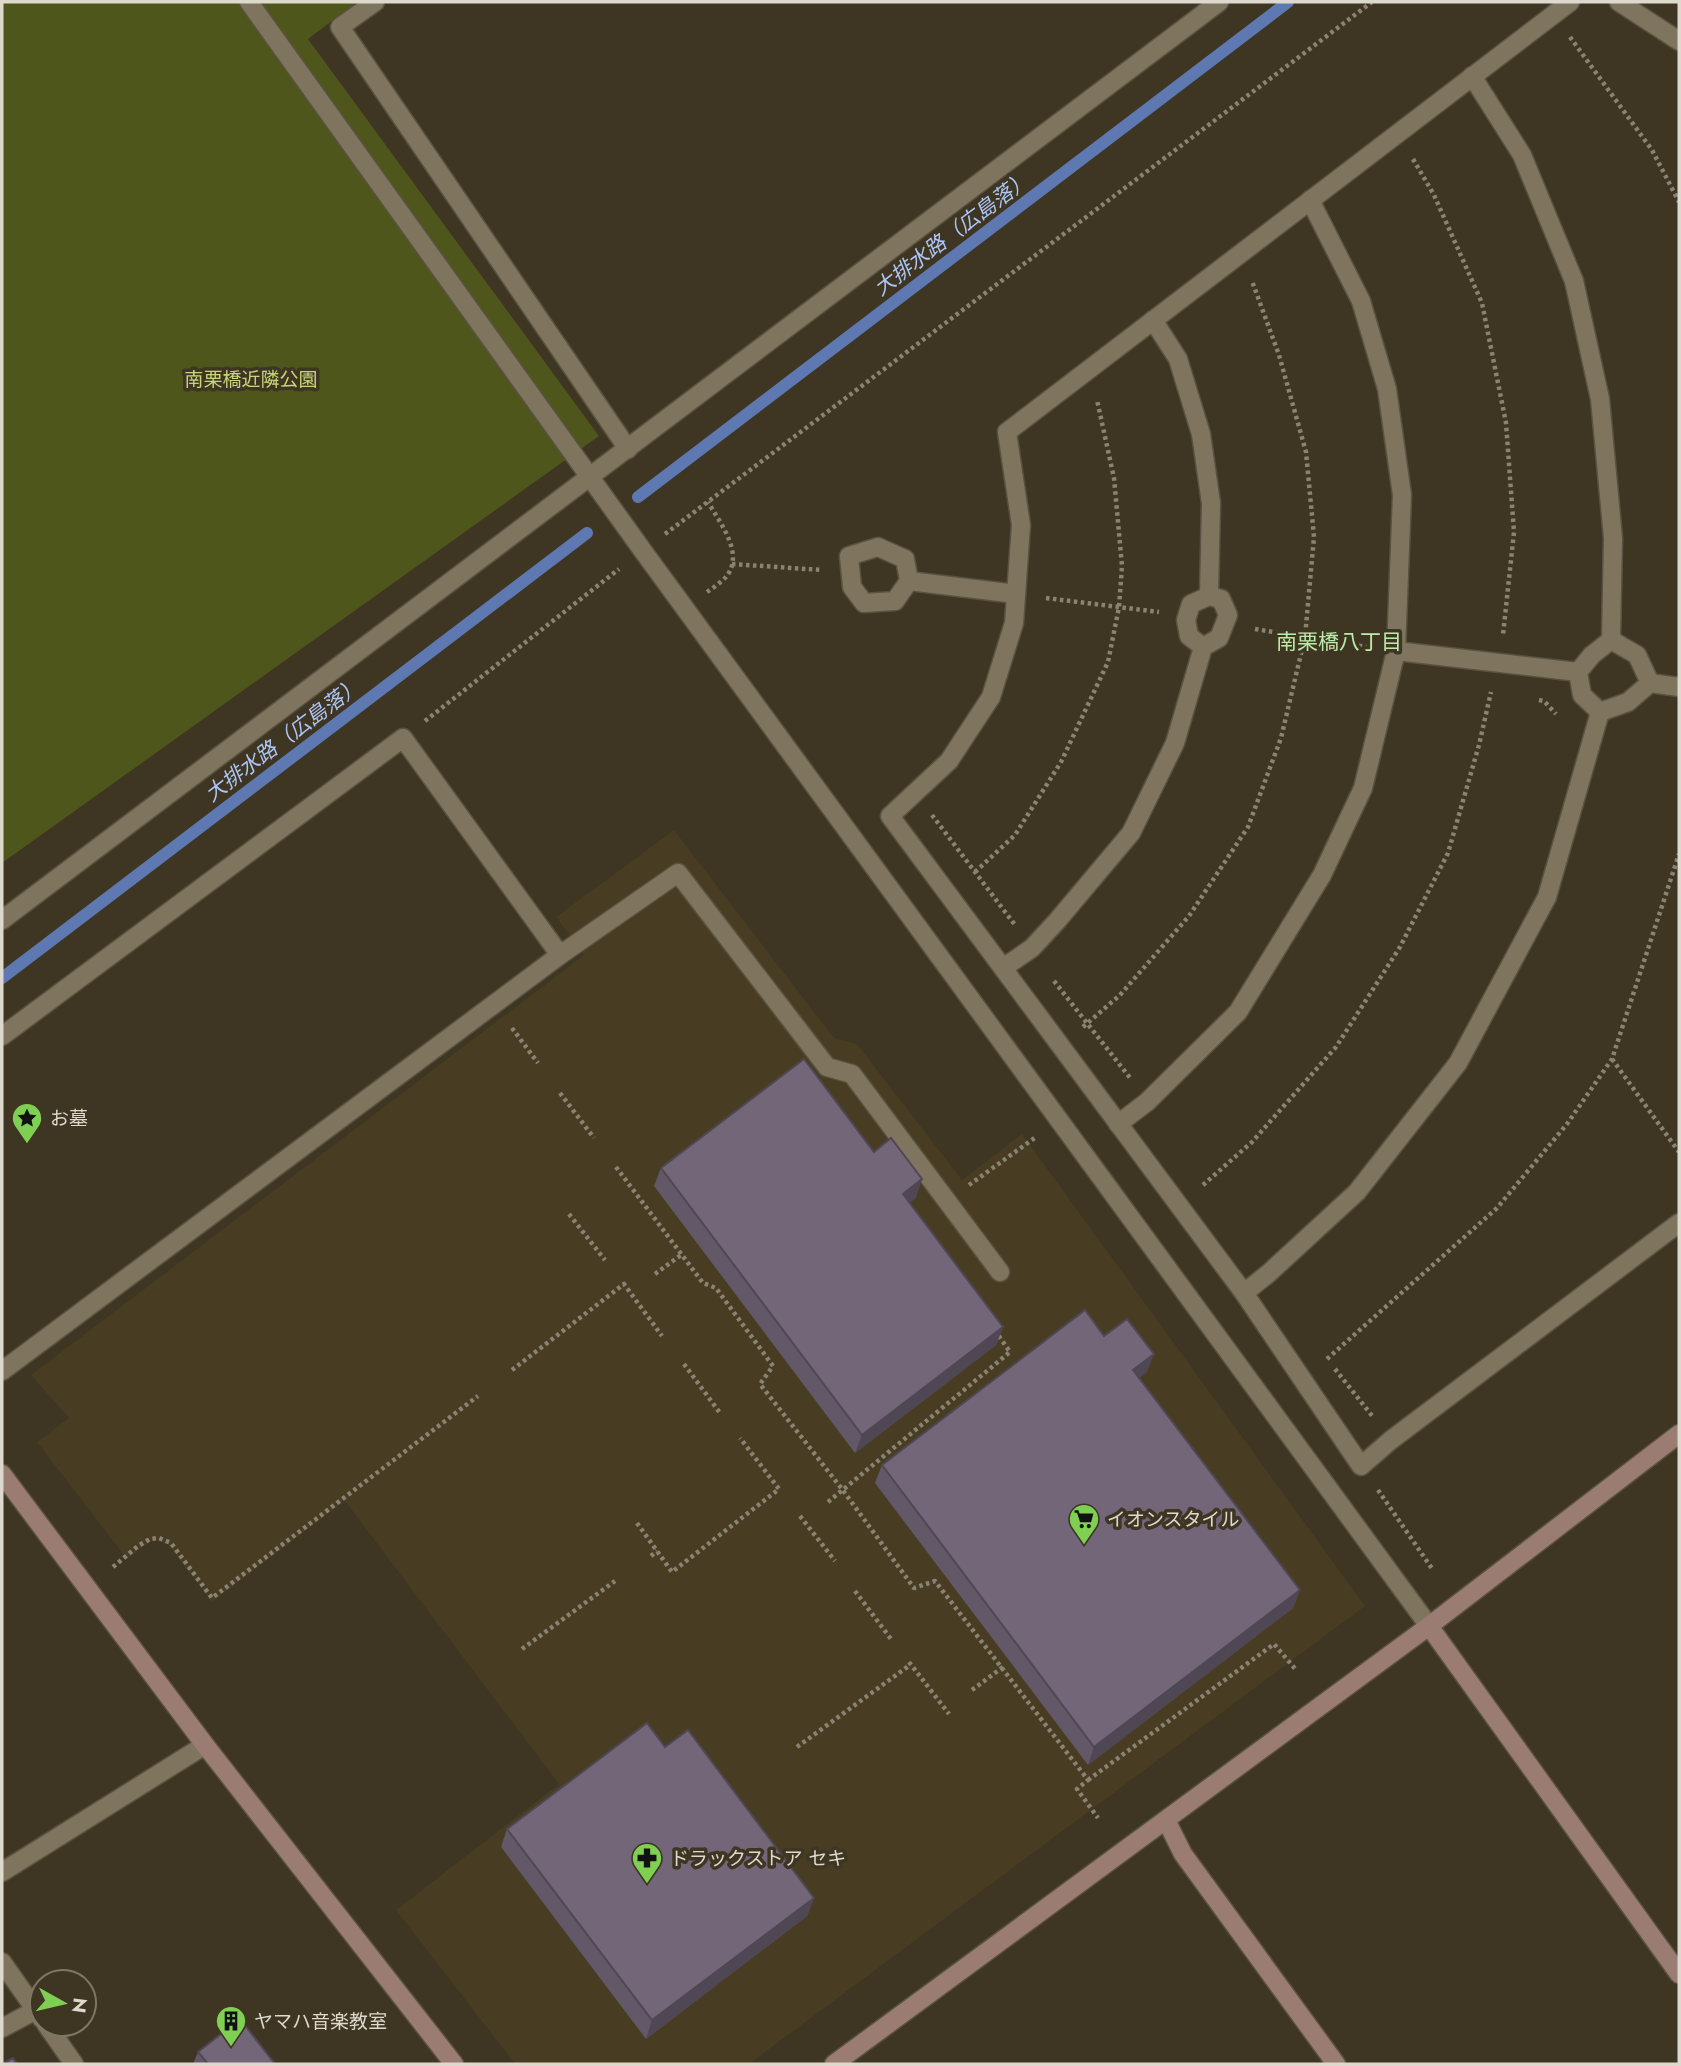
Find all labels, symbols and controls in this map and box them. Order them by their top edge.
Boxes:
water label: 大排水路（広島落） [868,165,1036,303]
park label: 南栗橋近隣公園 [184,366,318,393]
district label: 南栗橋八丁目 [1276,627,1402,657]
water label: 大排水路（広島落） [199,671,367,809]
place icon: お墓 [10,1101,44,1145]
place label: お墓 [50,1105,88,1132]
supermarket icon: イオンスタイル [1067,1502,1101,1546]
place label: イオンスタイル [1107,1506,1240,1533]
pharmacy icon: ドラックストア セキ [630,1841,664,1885]
place label: ドラックストア セキ [670,1845,846,1872]
north arrow [28,1968,98,2038]
text: N [65,1996,94,2015]
building icon: ヤマハ音楽教室 [214,2004,248,2048]
place label: ヤマハ音楽教室 [254,2008,387,2035]

